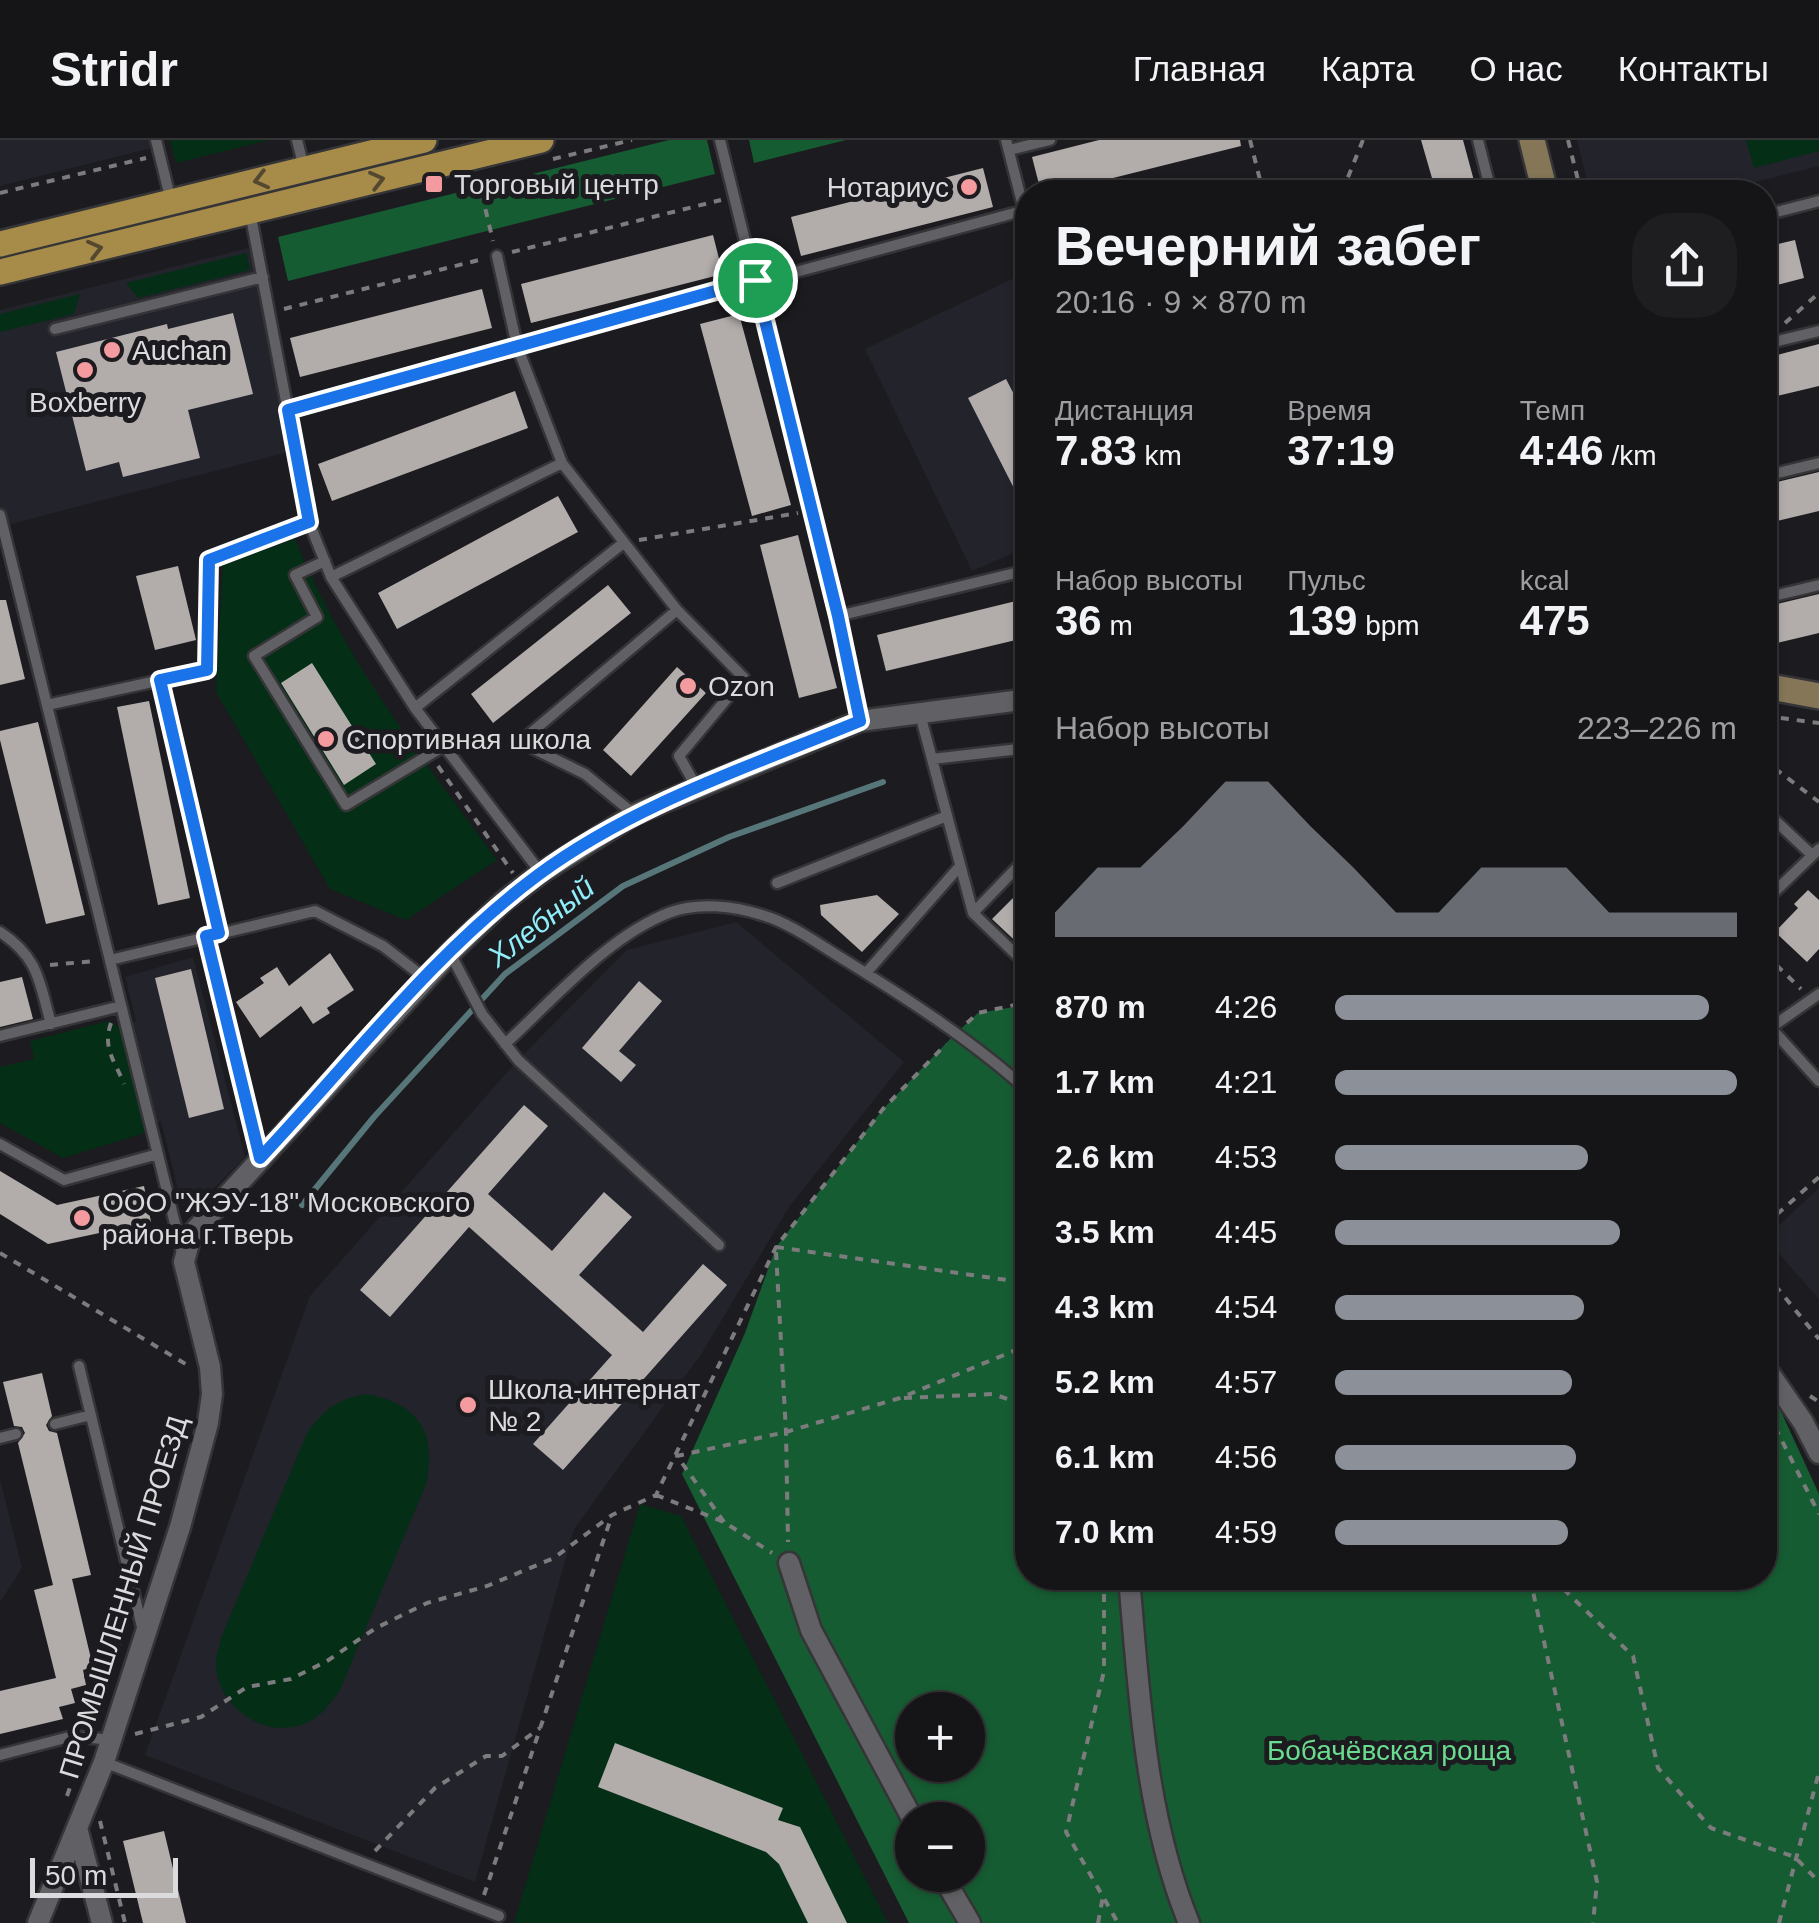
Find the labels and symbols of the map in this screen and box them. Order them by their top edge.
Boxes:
one-way arrow [253,168,270,189]
place label: Торговый центр [454,169,659,200]
one-way arrow [368,171,385,192]
place label: Нотариус [827,172,949,203]
marker: Торговый центр [423,173,445,195]
marker: Нотариус [958,176,980,198]
pin [713,238,798,323]
one-way arrow [86,240,103,261]
place label: Auchan [132,335,227,366]
marker: Auchan [101,339,123,361]
marker: Boxberry [74,359,96,381]
place label: Boxberry [29,387,141,418]
place label: Ozon [708,671,775,702]
marker: Ozon [677,675,699,697]
place label: Спортивная школа [346,724,592,755]
marker: Спортивная школа [315,728,337,750]
water label: Хлебный [480,870,601,974]
place label: ООО "ЖЭУ-18" Московского района г.Тверь [102,1187,470,1250]
marker: ООО "ЖЭУ-18" Московского района г.Тверь [71,1207,93,1229]
place label: Школа-интернат № 2 [488,1374,701,1437]
marker: Школа-интернат № 2 [457,1394,479,1416]
street label: ПРОМЫШЛЕННЫЙ ПРОЕЗД [53,1412,194,1782]
park label: Бобачёвская роща [1267,1735,1512,1766]
scale bar [30,1853,178,1898]

